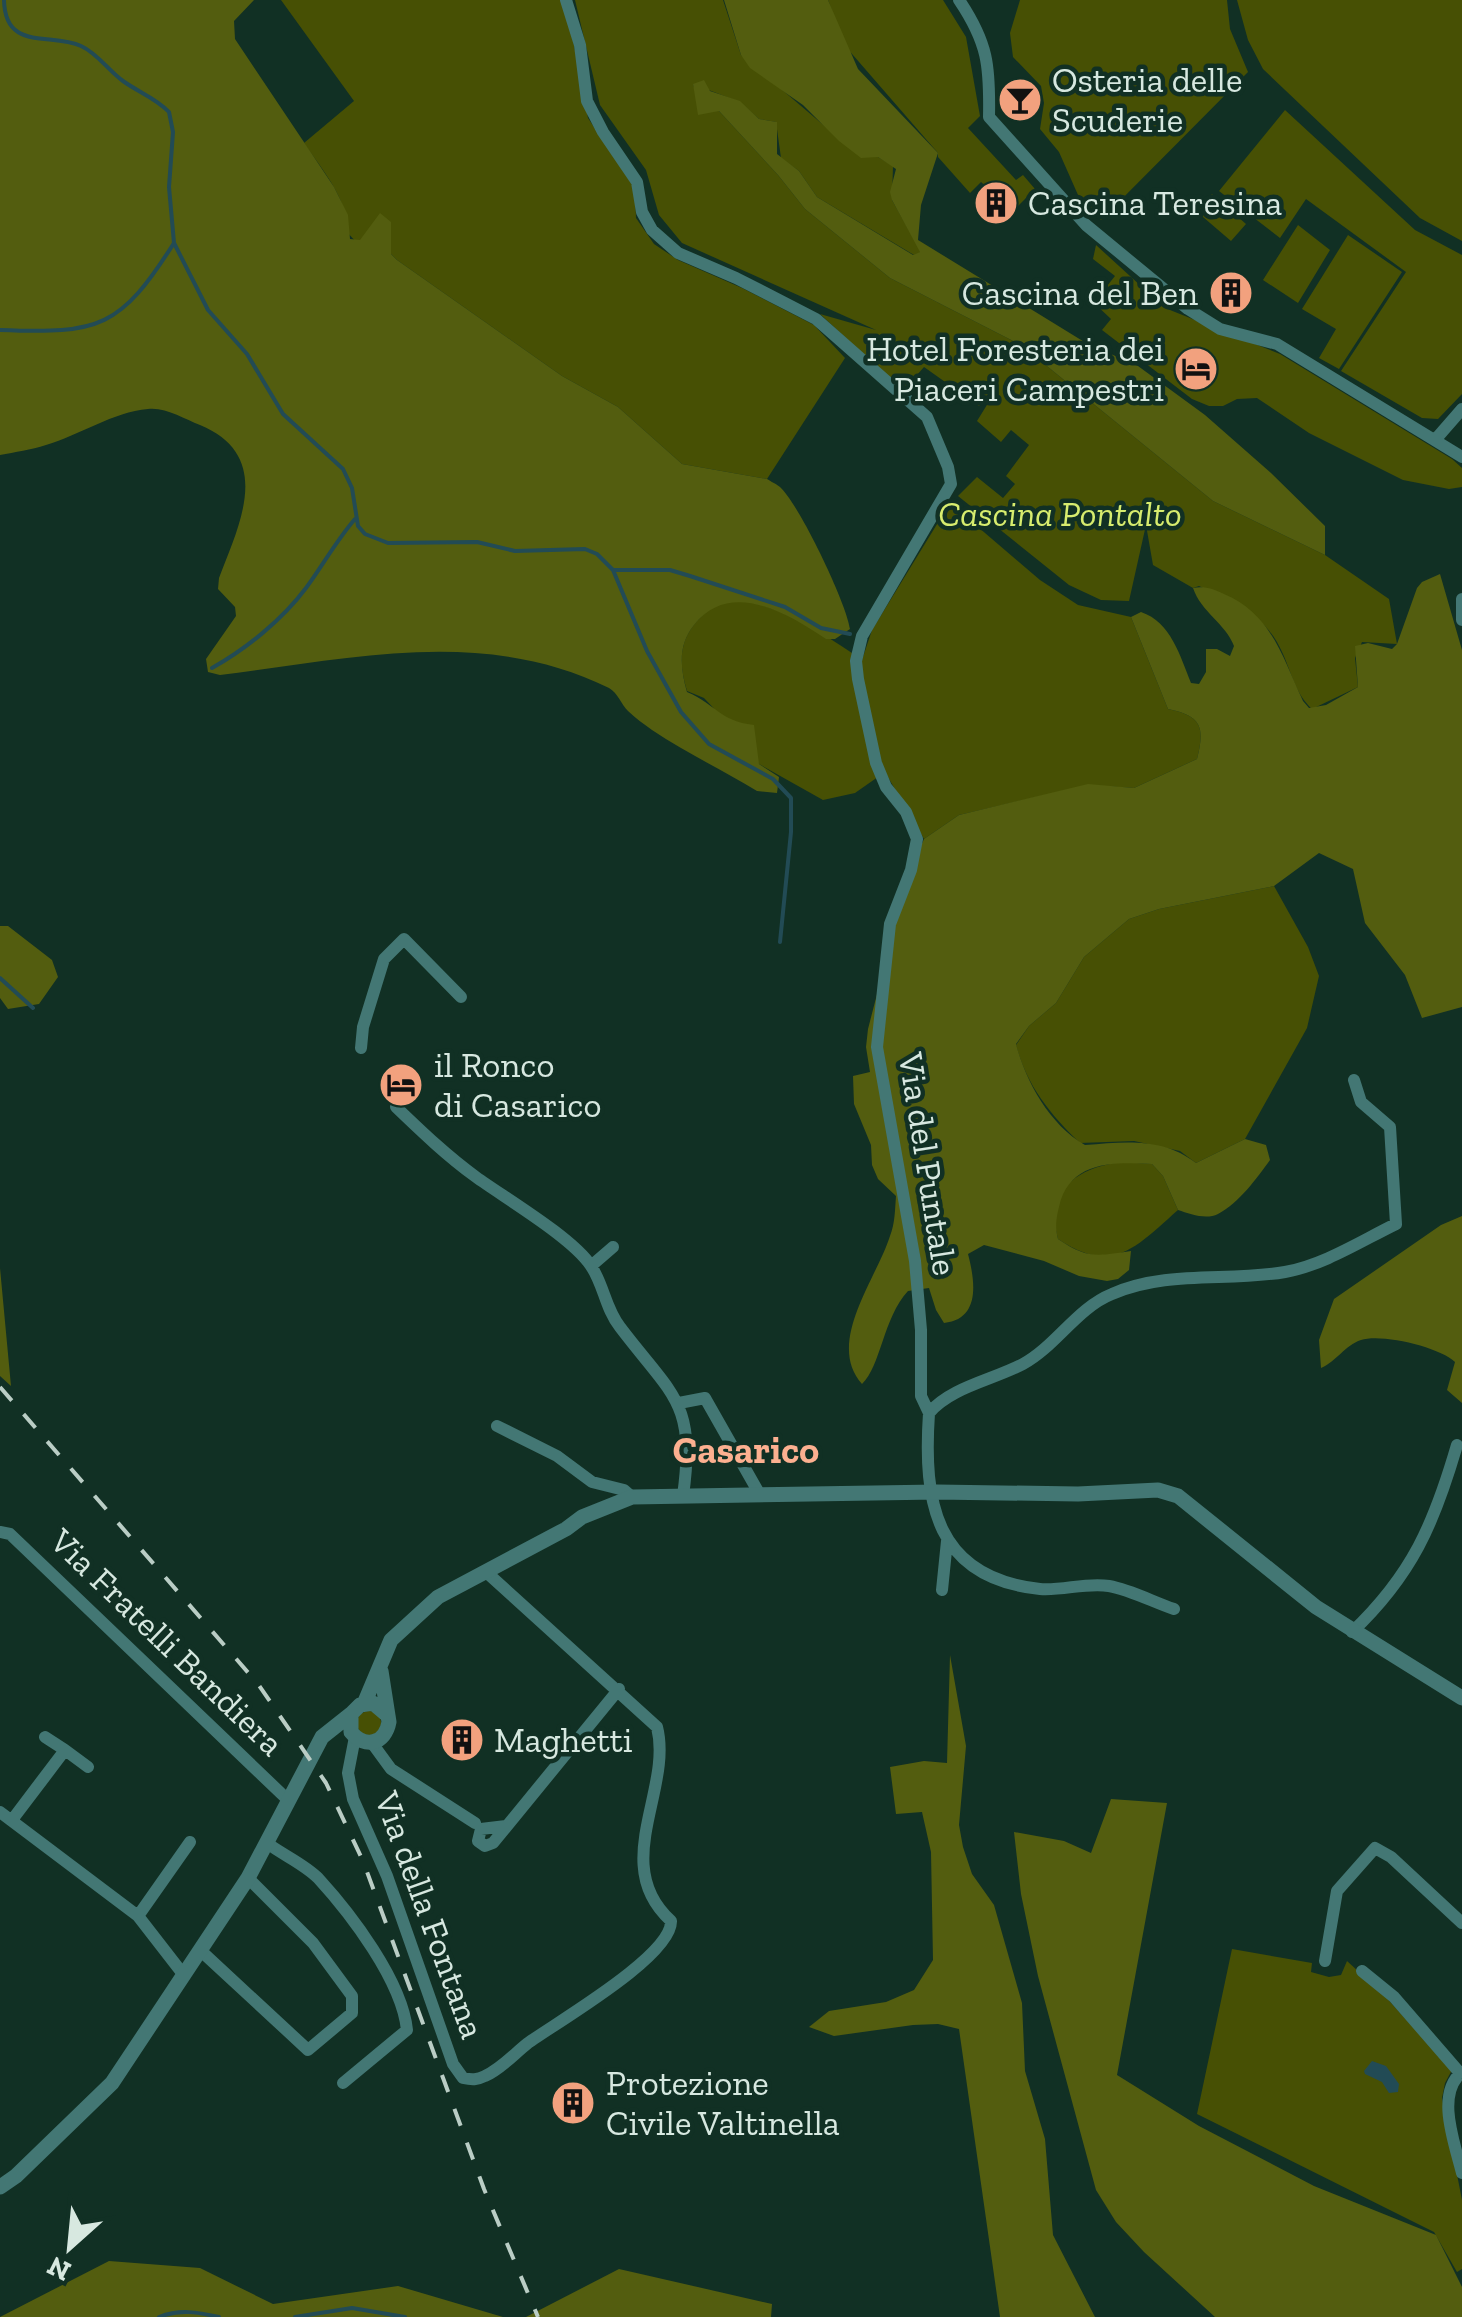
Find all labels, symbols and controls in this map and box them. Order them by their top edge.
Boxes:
place label: Osteria delle Scuderie [1052,59,1242,141]
bar icon: Osteria delle Scuderie [997,77,1043,123]
building icon: Cascina Teresina [973,180,1019,226]
place label: Cascina Teresina [1028,182,1282,224]
building icon: Cascina del Ben [1208,270,1254,316]
place label: Cascina del Ben [962,272,1198,314]
place label: Hotel Foresteria dei Piaceri Campestri [866,328,1164,410]
hotel icon: Hotel Foresteria dei Piaceri Campestri [1173,346,1219,392]
park label: Cascina Pontalto [938,493,1182,535]
place label: il Ronco di Casarico [434,1044,601,1126]
street label: Via del Puntale [890,1049,966,1278]
hotel icon: il Ronco di Casarico [378,1062,424,1108]
district label: Casarico [673,1427,819,1473]
street label: Via Fratelli Bandiera [41,1519,293,1764]
building icon: Maghetti [439,1717,485,1763]
place label: Maghetti [494,1719,633,1761]
street label: Via della Fontana [366,1785,494,2044]
place label: Protezione Civile Valtinella [606,2062,840,2144]
building icon: Protezione Civile Valtinella [550,2080,596,2126]
north arrow [20,2197,120,2297]
text: N [42,2249,76,2288]

